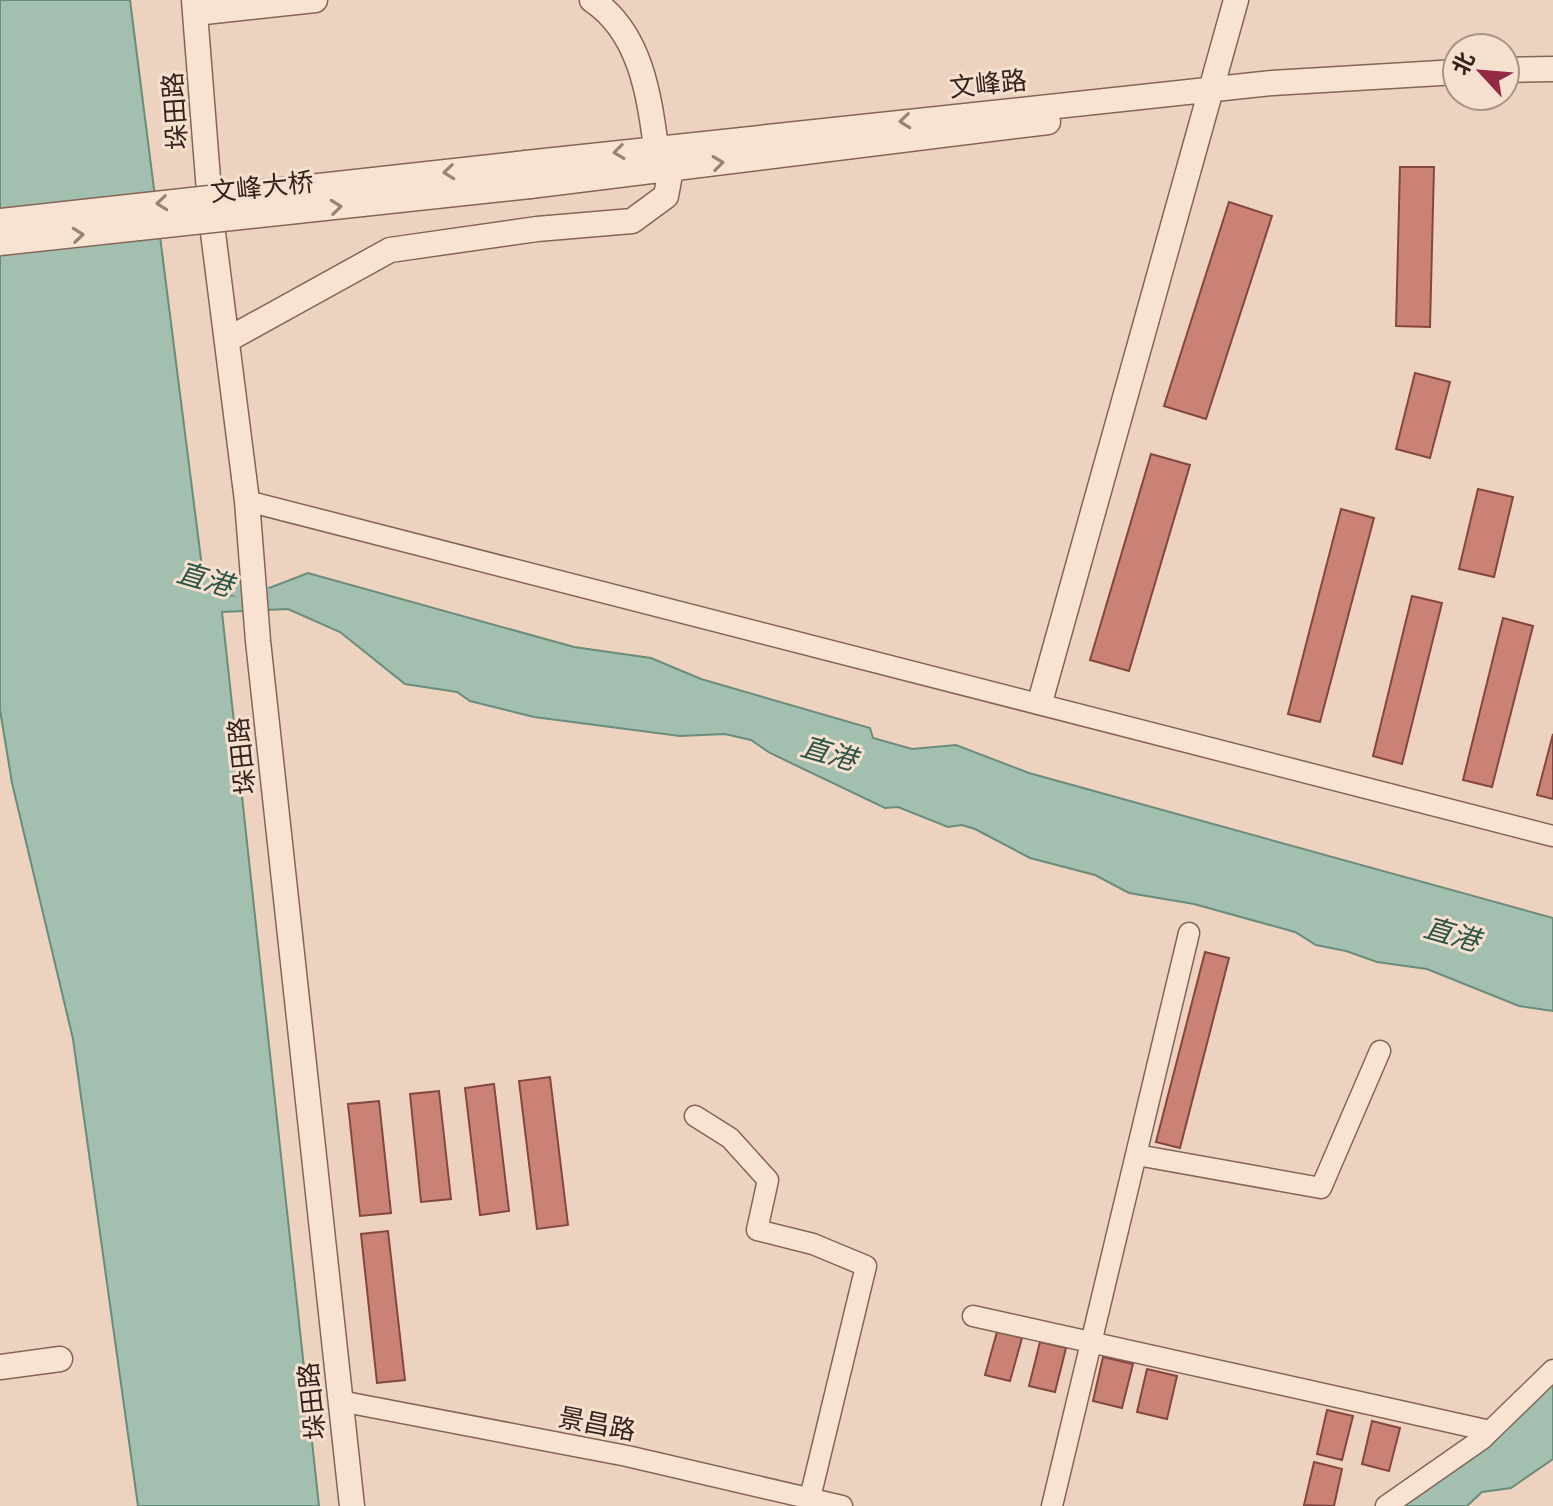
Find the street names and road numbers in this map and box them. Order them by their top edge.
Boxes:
street label: 文峰路 [947,61,1028,104]
street label: 垛田路 [153,71,194,151]
street label: 文峰大桥 [208,163,315,208]
street label: 垛田路 [219,716,262,797]
street label: 垛田路 [289,1361,332,1442]
street label: 景昌路 [556,1398,639,1447]

